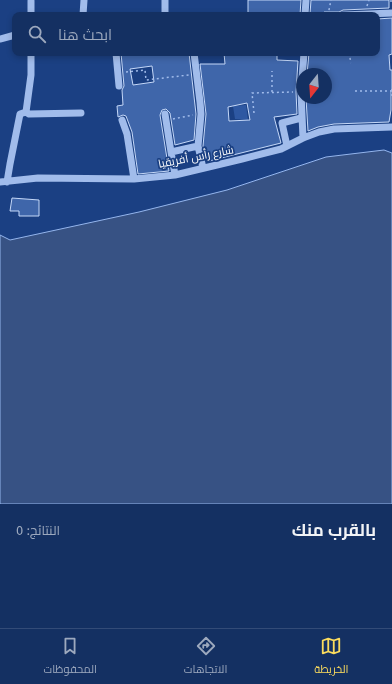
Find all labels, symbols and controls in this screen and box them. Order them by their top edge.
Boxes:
search box [12,12,380,56]
icon: search [26,23,48,45]
text: ابحث هنا [58,26,112,44]
north arrow [296,68,332,104]
street label: شارع رأس أفريقيا [157,142,235,172]
text: بالقرب منك [292,520,376,541]
text: النتائج: 0 [16,523,60,538]
tab: المحفوظات [43,635,97,679]
tab: الاتجاهات [184,635,227,679]
tab: الخريطة [314,635,349,679]

